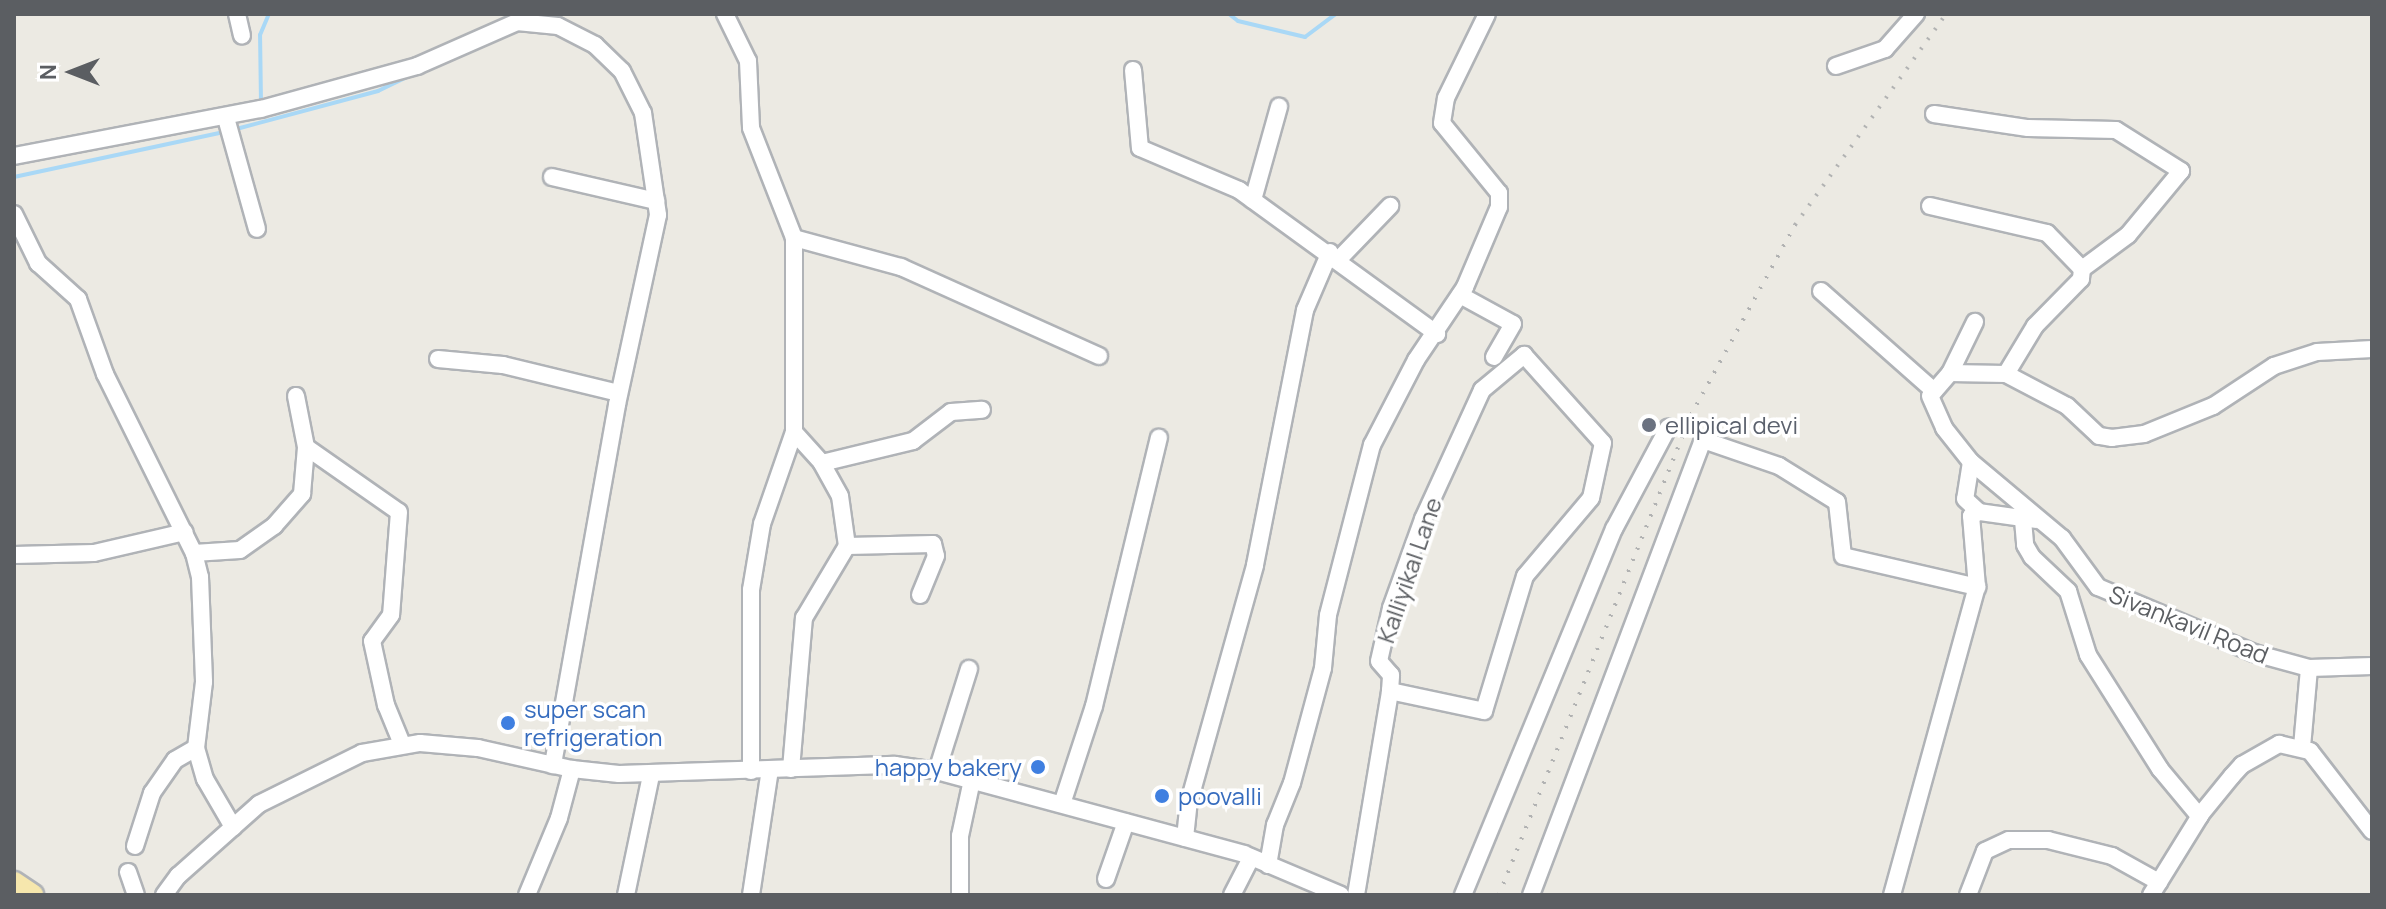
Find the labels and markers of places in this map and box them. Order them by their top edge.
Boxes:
place label: ellipical devi [1665,411,1798,439]
marker: ellipical devi [1640,416,1658,434]
place label: super scan refrigeration [524,695,663,751]
marker: super scan refrigeration [499,714,517,732]
place label: happy bakery [875,753,1022,781]
marker: happy bakery [1029,758,1047,776]
place label: poovalli [1178,782,1262,810]
marker: poovalli [1153,787,1171,805]

